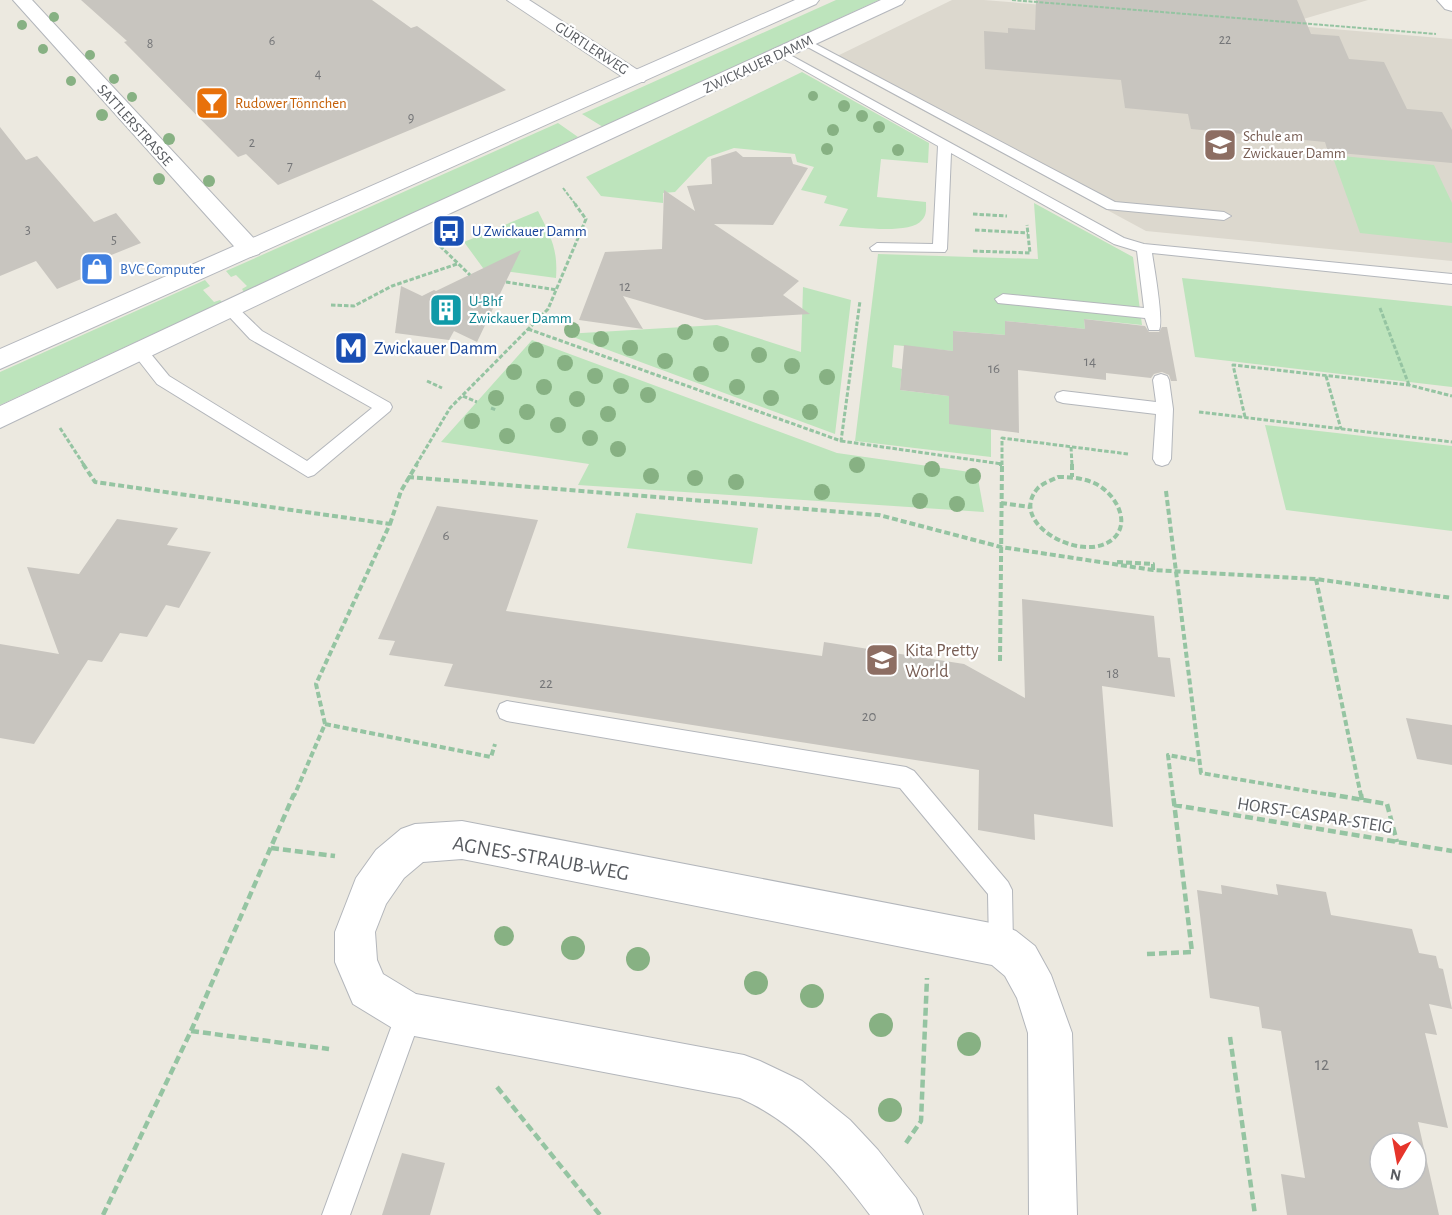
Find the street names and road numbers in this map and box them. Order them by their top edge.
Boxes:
street label: GÜRTLERWEG [552,17,632,78]
street label: ZWICKAUER DAMM [701,33,815,96]
street label: SATTLERSTRASSE [94,82,175,169]
street label: HORST-CASPAR-STEIG [1236,795,1394,837]
street label: AGNES-STRAUB-WEG [451,833,631,884]

